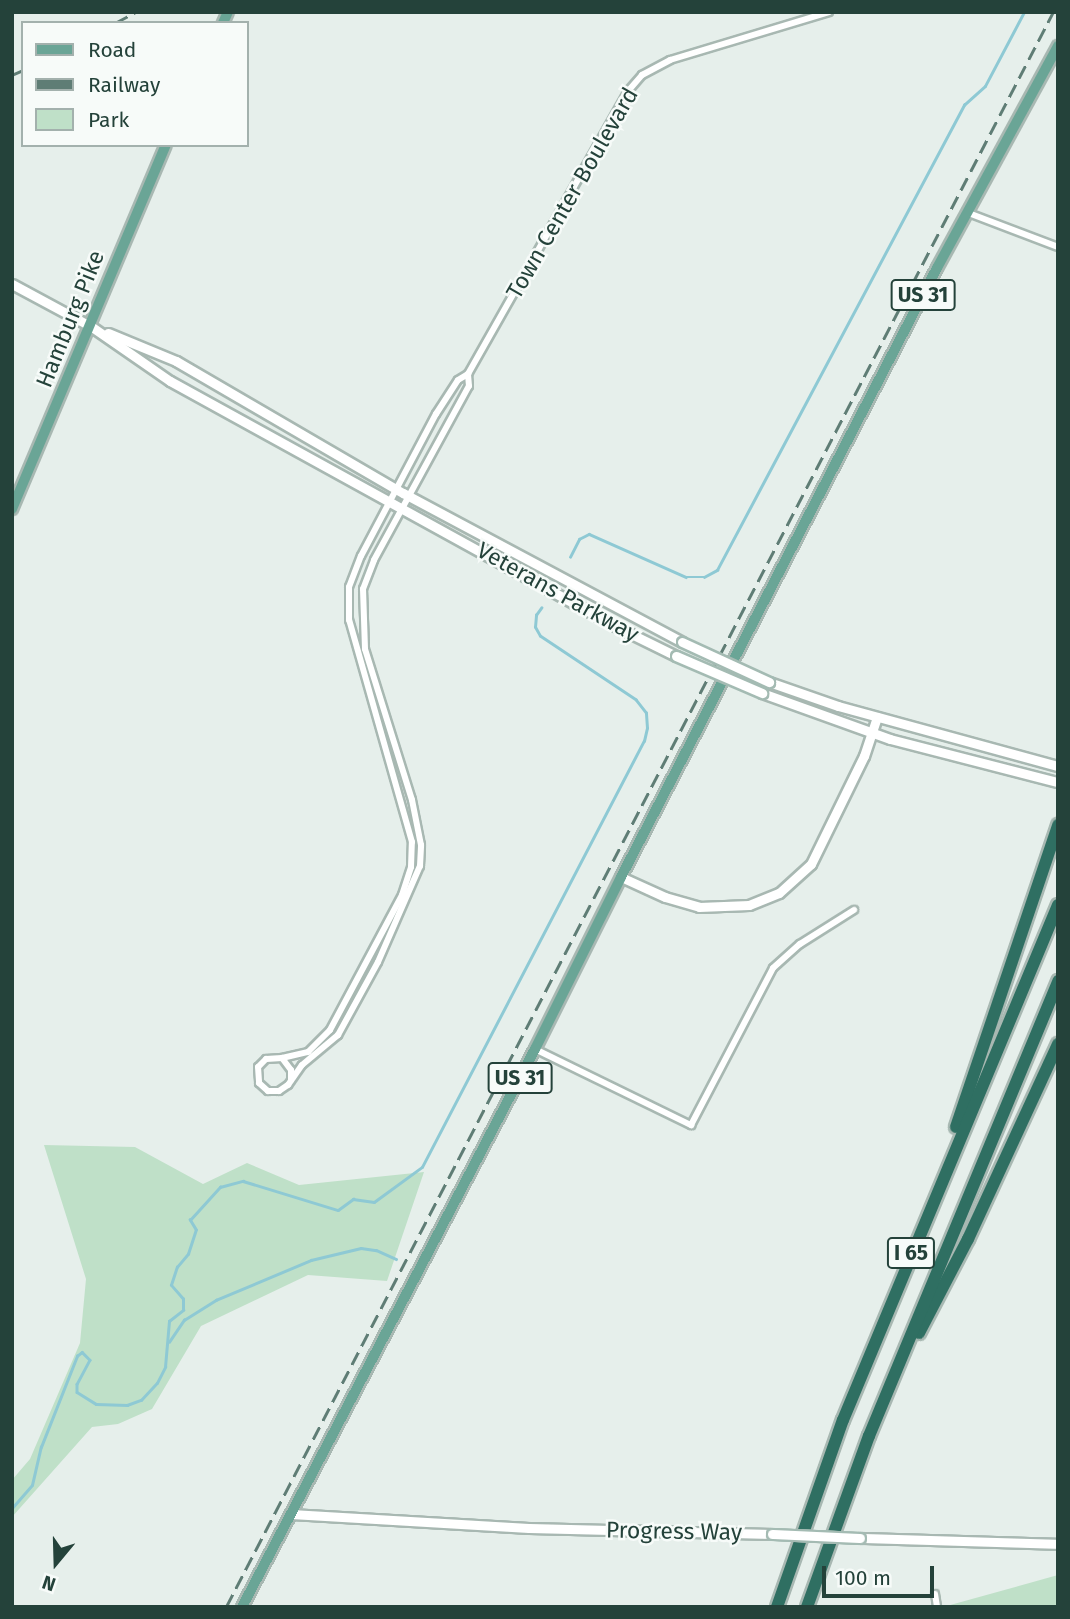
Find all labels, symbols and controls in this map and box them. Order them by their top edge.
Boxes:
legend [21,21,248,147]
text: Road [88,37,136,63]
text: Railway [88,72,160,98]
street label: Town Center Boulevard [500,82,644,304]
text: Park [88,107,129,133]
street label: Hamburg Pike [30,246,110,392]
road number: US 31 [890,278,956,312]
street label: Veterans Parkway [472,536,644,648]
road number: US 31 [487,1060,553,1096]
road number: I 65 [886,1236,936,1270]
street label: Progress Way [606,1516,742,1546]
north arrow [21,1528,91,1598]
scale bar [825,1552,937,1596]
text: 100 m [835,1565,891,1591]
text: N [39,1570,59,1596]

